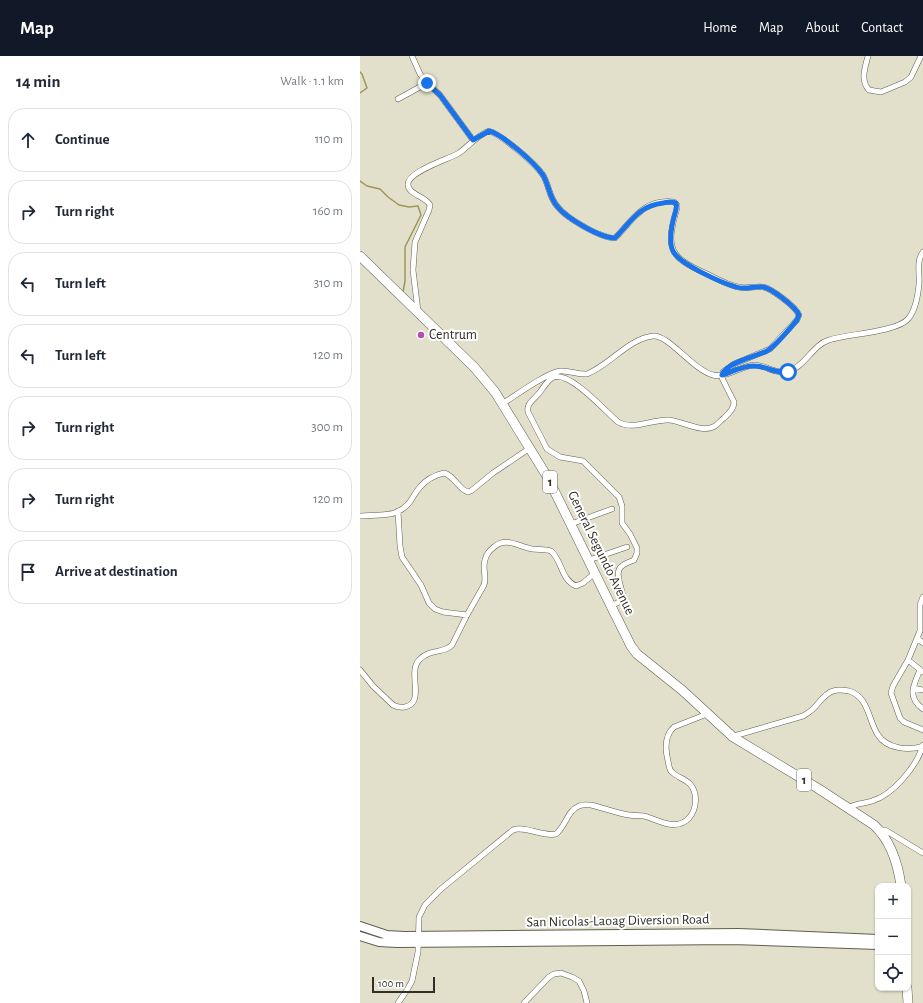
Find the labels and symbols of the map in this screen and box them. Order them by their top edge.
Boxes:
route end [418,74,436,92]
place label: Centrum [429,328,477,342]
marker: Centrum [416,330,426,340]
route start [779,363,797,381]
road number: 1 [543,471,557,493]
street label: General Segundo Avenue [565,489,637,617]
road number: 1 [797,769,811,791]
street label: San Nicolas-Laoag Diversion Road [526,912,710,930]
scale bar [372,975,435,994]

